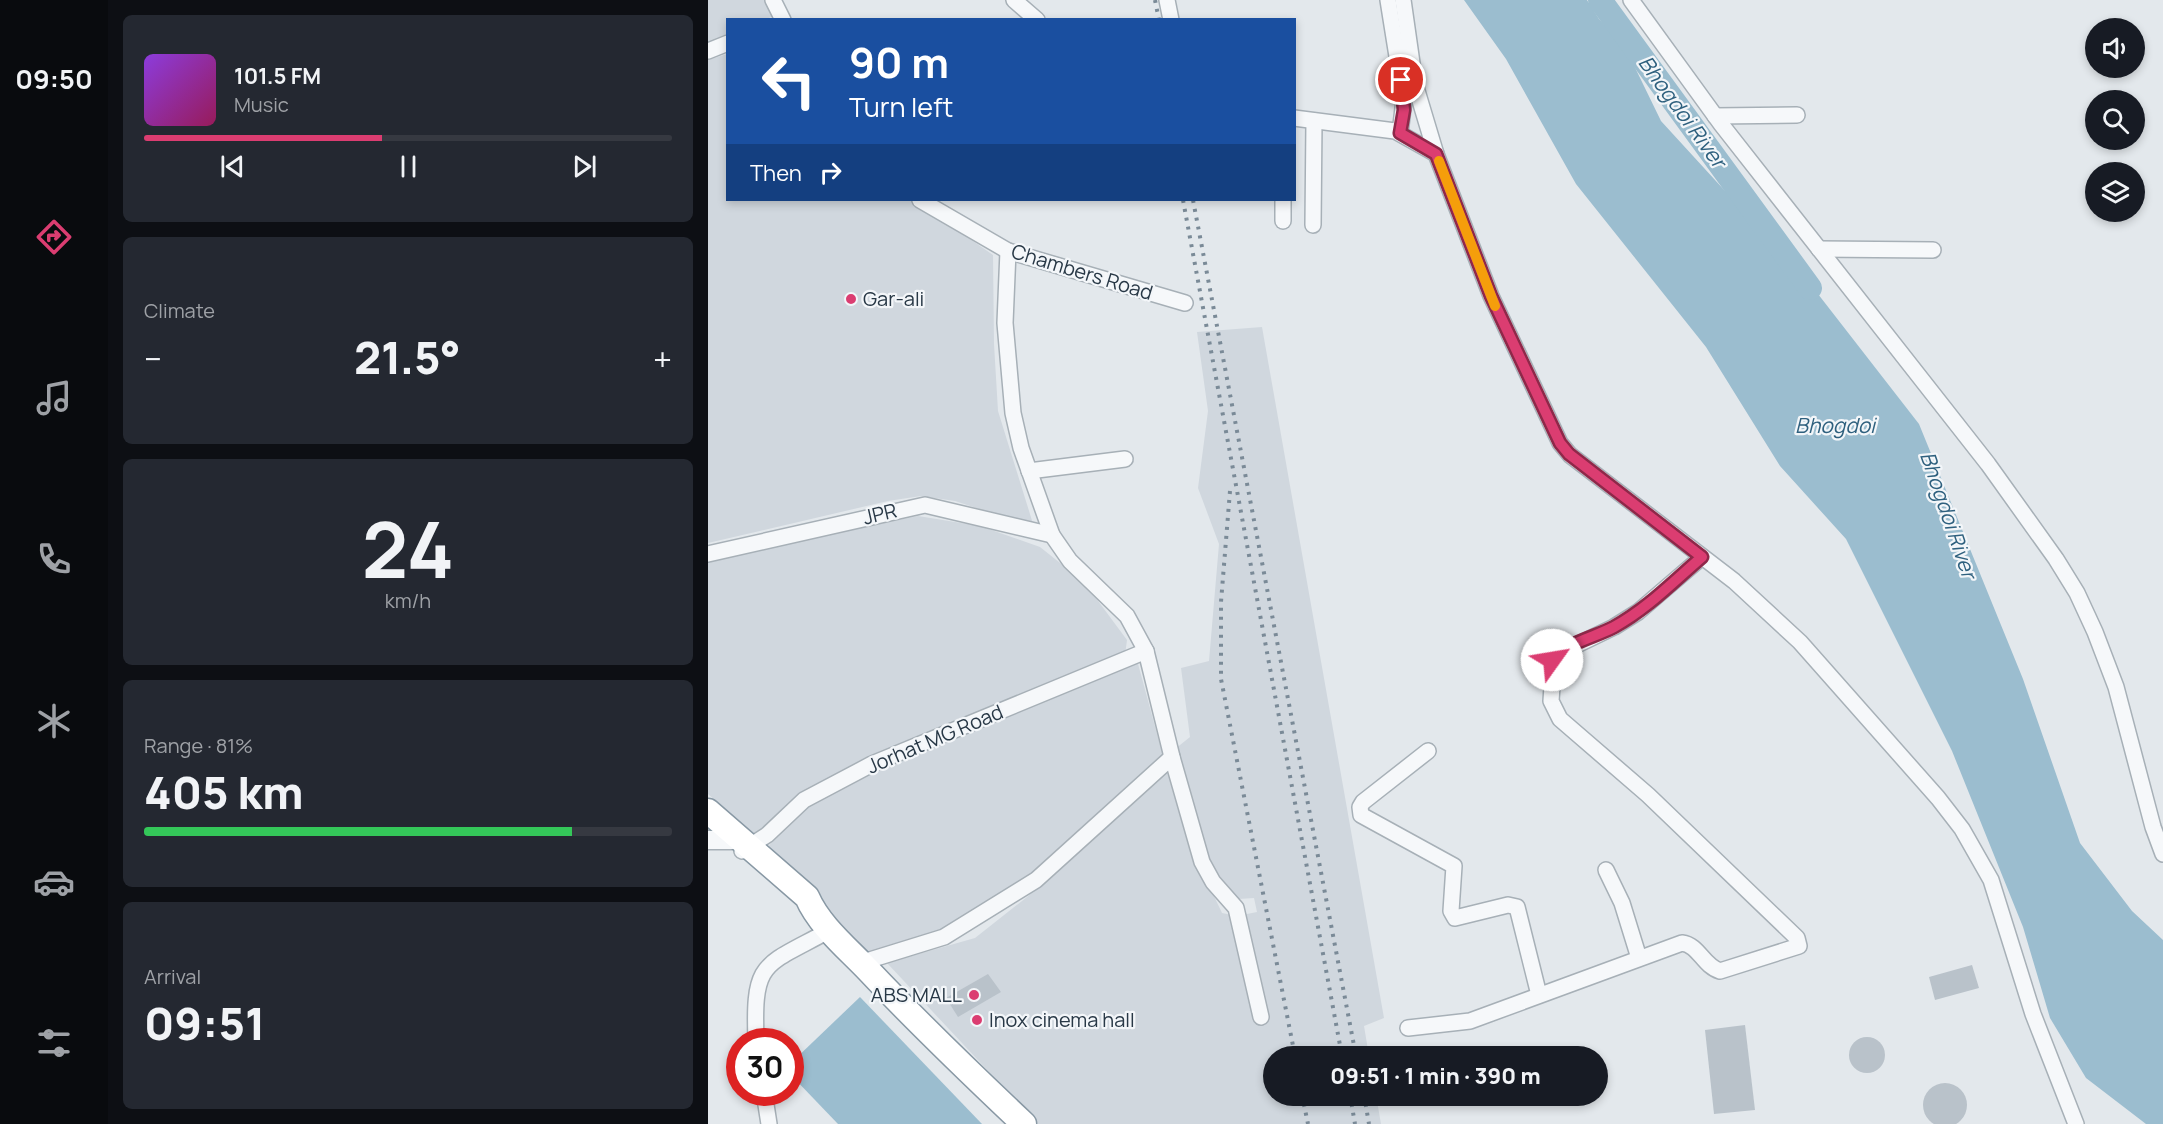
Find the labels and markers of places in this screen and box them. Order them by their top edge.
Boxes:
pin [1375,54,1426,105]
place label: Gar-ali [863,285,924,312]
marker: Gar-ali [844,292,858,306]
place label: ABS MALL [871,981,962,1008]
marker: ABS MALL [967,988,981,1002]
place label: Inox cinema hall [989,1006,1135,1033]
marker: Inox cinema hall [970,1013,984,1027]

